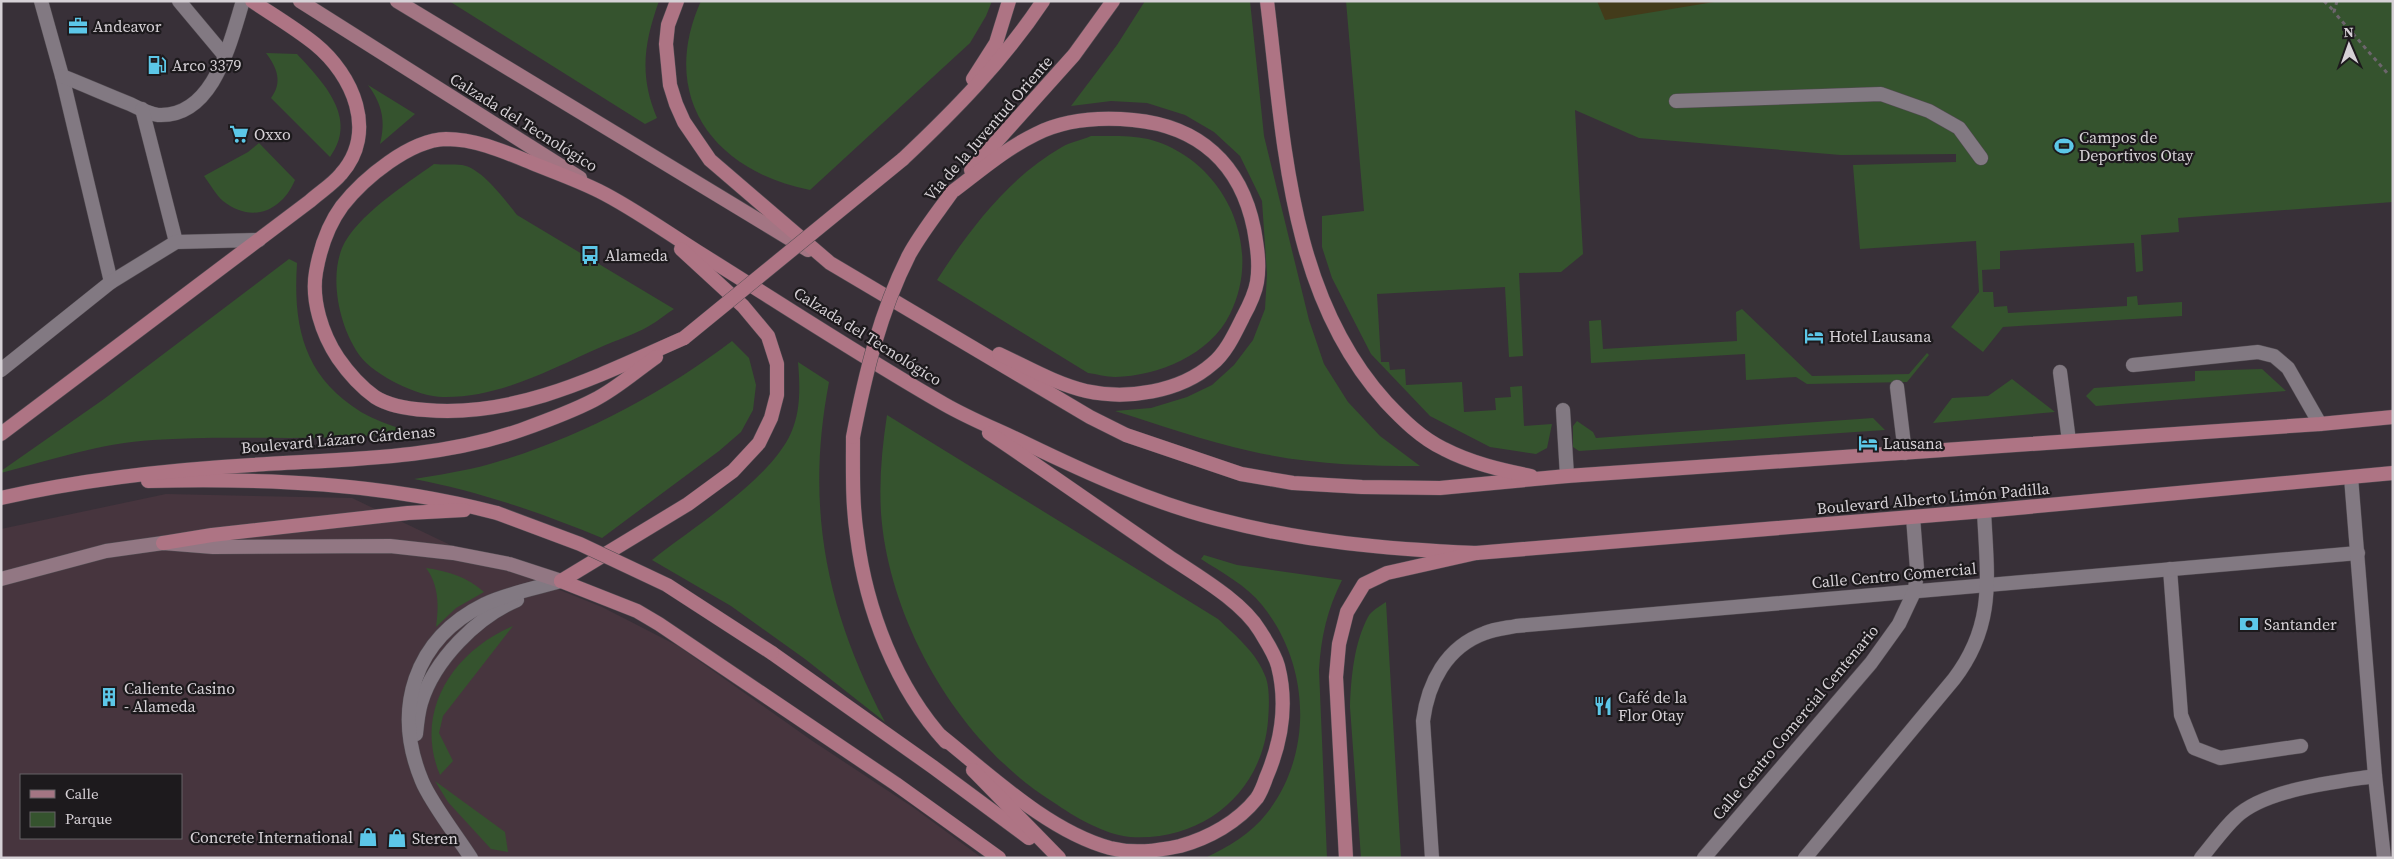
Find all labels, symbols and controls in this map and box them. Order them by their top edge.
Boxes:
office icon: Andeavor [67,15,89,37]
place label: Andeavor [93,15,162,37]
north arrow [2324,20,2374,70]
text: N [2343,22,2354,42]
street label: Via de la Juventud Oriente [919,51,1057,205]
fuel station icon: Arco 3379 [146,54,168,76]
place label: Arco 3379 [172,54,242,76]
street label: Calzada del Tecnológico [446,67,602,177]
supermarket icon: Oxxo [228,123,250,145]
place label: Oxxo [254,123,291,145]
place label: Campos de Deportivos Otay [2079,126,2194,166]
sports icon: Campos de Deportivos Otay [2053,135,2075,157]
bus stop icon: Alameda [579,244,601,266]
place label: Alameda [605,244,669,266]
street label: Calzada del Tecnológico [790,281,946,391]
hotel icon: Hotel Lausana [1803,325,1825,347]
place label: Hotel Lausana [1829,325,1932,347]
street label: Boulevard Lázaro Cárdenas [240,420,436,458]
hotel icon: Lausana [1857,432,1879,454]
place label: Lausana [1883,432,1944,454]
street label: Boulevard Alberto Limón Padilla [1816,477,2051,519]
street label: Calle Centro Comercial [1811,557,1978,593]
bank icon: Santander [2238,613,2260,635]
place label: Santander [2264,613,2337,635]
street label: Calle Centro Comercial Centenario [1707,620,1883,824]
place label: Caliente Casino - Alameda [124,677,235,717]
building icon: Caliente Casino - Alameda [98,686,120,708]
place label: Café de la Flor Otay [1618,686,1688,726]
restaurant icon: Café de la Flor Otay [1592,695,1614,717]
legend [20,774,182,839]
text: Calle [65,783,99,804]
text: Parque [65,808,113,829]
place label: Concrete International [190,826,353,848]
shop icon: Concrete International [357,826,379,848]
shop icon: Steren [386,827,408,849]
place label: Steren [412,827,458,849]

